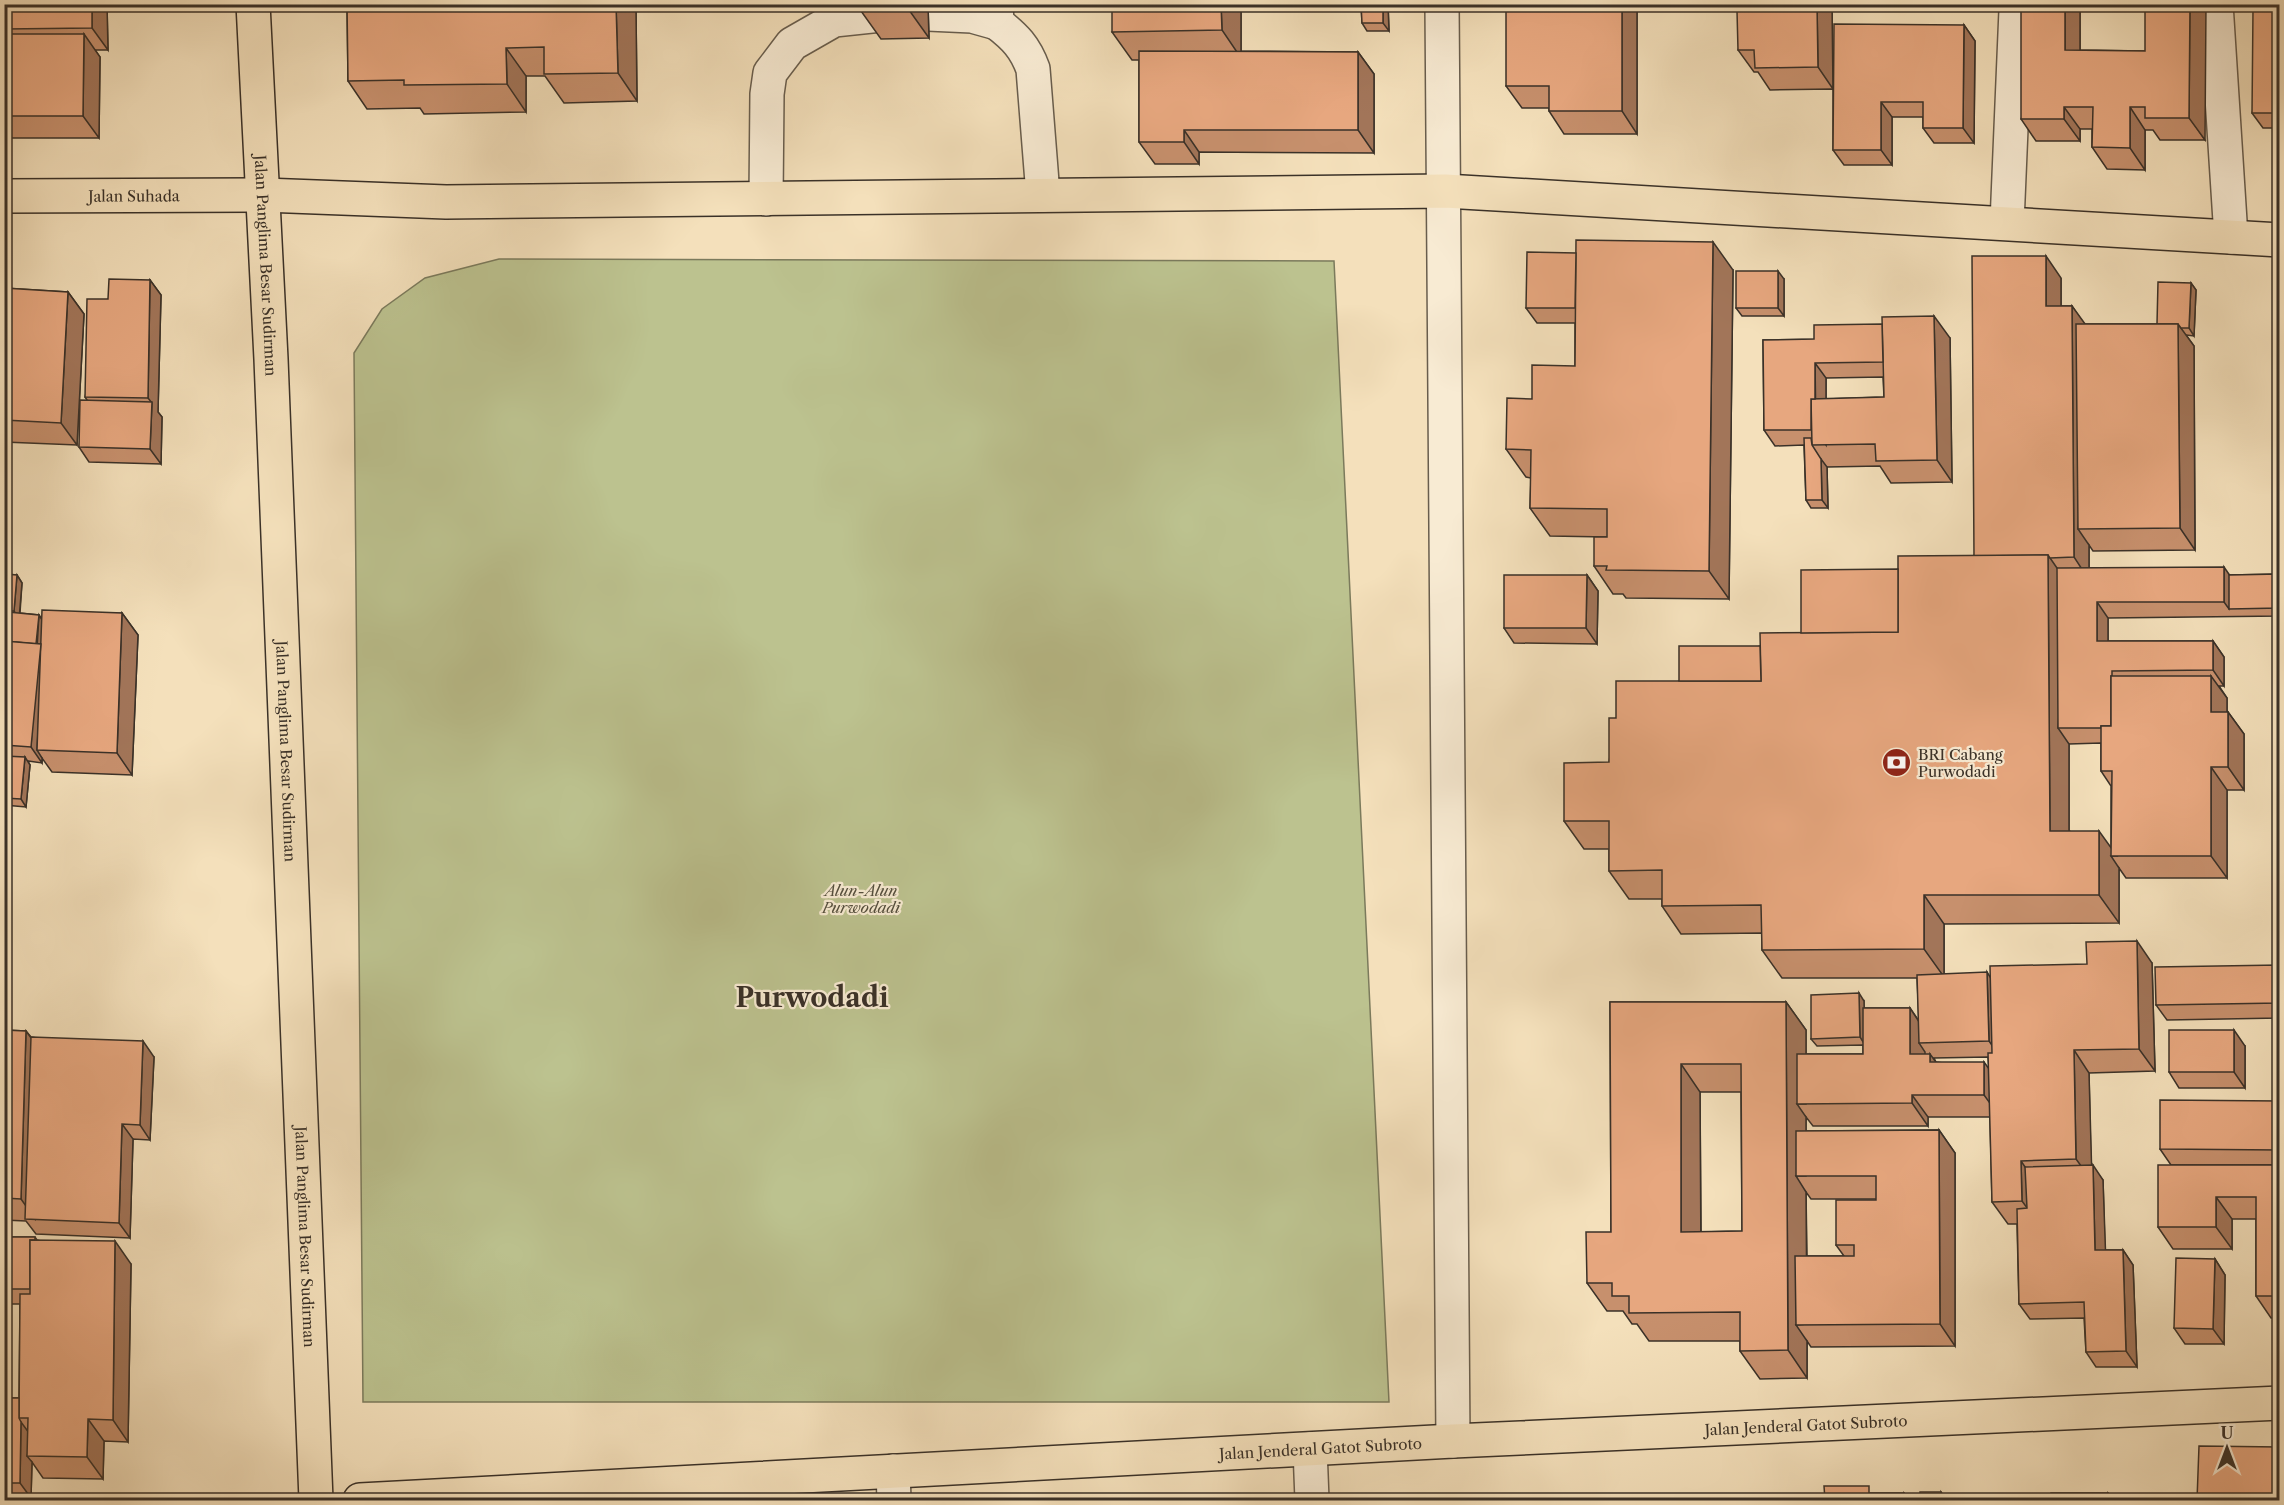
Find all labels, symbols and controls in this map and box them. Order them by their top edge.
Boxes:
street label: Jalan Panglima Besar Sudirman [251,153,281,377]
street label: Jalan Suhada [86,186,180,205]
street label: Jalan Panglima Besar Sudirman [273,638,300,863]
place label: BRI Cabang Purwodadi [1918,745,2003,781]
bank icon: BRI Cabang Purwodadi [1881,747,1913,779]
park label: Alun-Alun Purwodadi [821,881,901,917]
district label: Purwodadi [735,981,889,1014]
street label: Jalan Panglima Besar Sudirman [292,1124,320,1348]
street label: Jalan Jenderal Gatot Subroto [1702,1411,1908,1439]
north arrow [2197,1418,2257,1478]
text: U [2221,1423,2234,1443]
street label: Jalan Jenderal Gatot Subroto [1217,1433,1422,1463]

